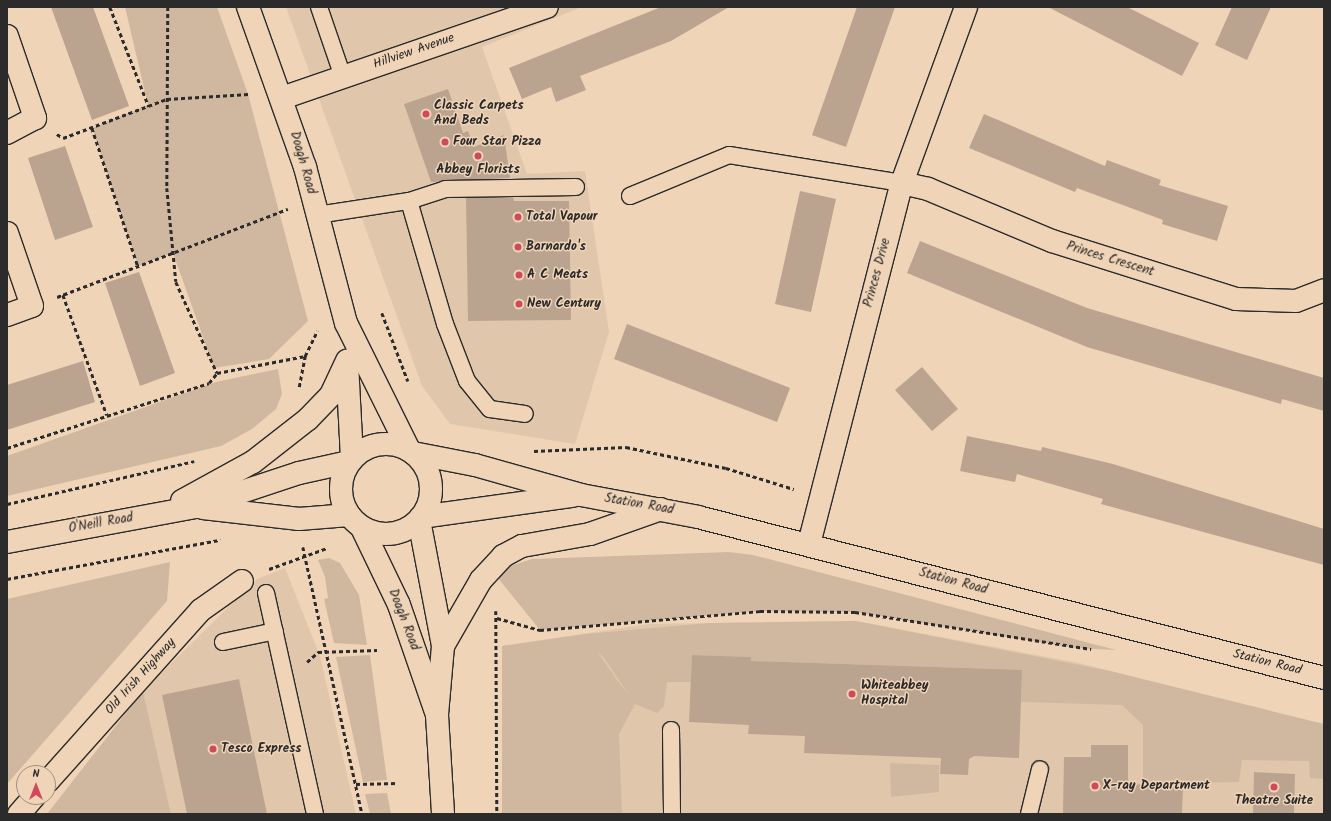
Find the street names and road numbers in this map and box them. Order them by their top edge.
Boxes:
street label: Hillview Avenue [371,31,457,73]
street label: Doagh Road [286,130,318,196]
street label: Princes Drive [861,237,895,309]
street label: Princes Crescent [1064,239,1156,281]
street label: Station Road [603,491,675,519]
street label: O'Neill Road [68,511,134,537]
street label: Station Road [917,565,989,599]
street label: Doagh Road [384,587,422,653]
street label: Old Irish Highway [102,635,180,719]
street label: Station Road [1231,647,1303,679]

